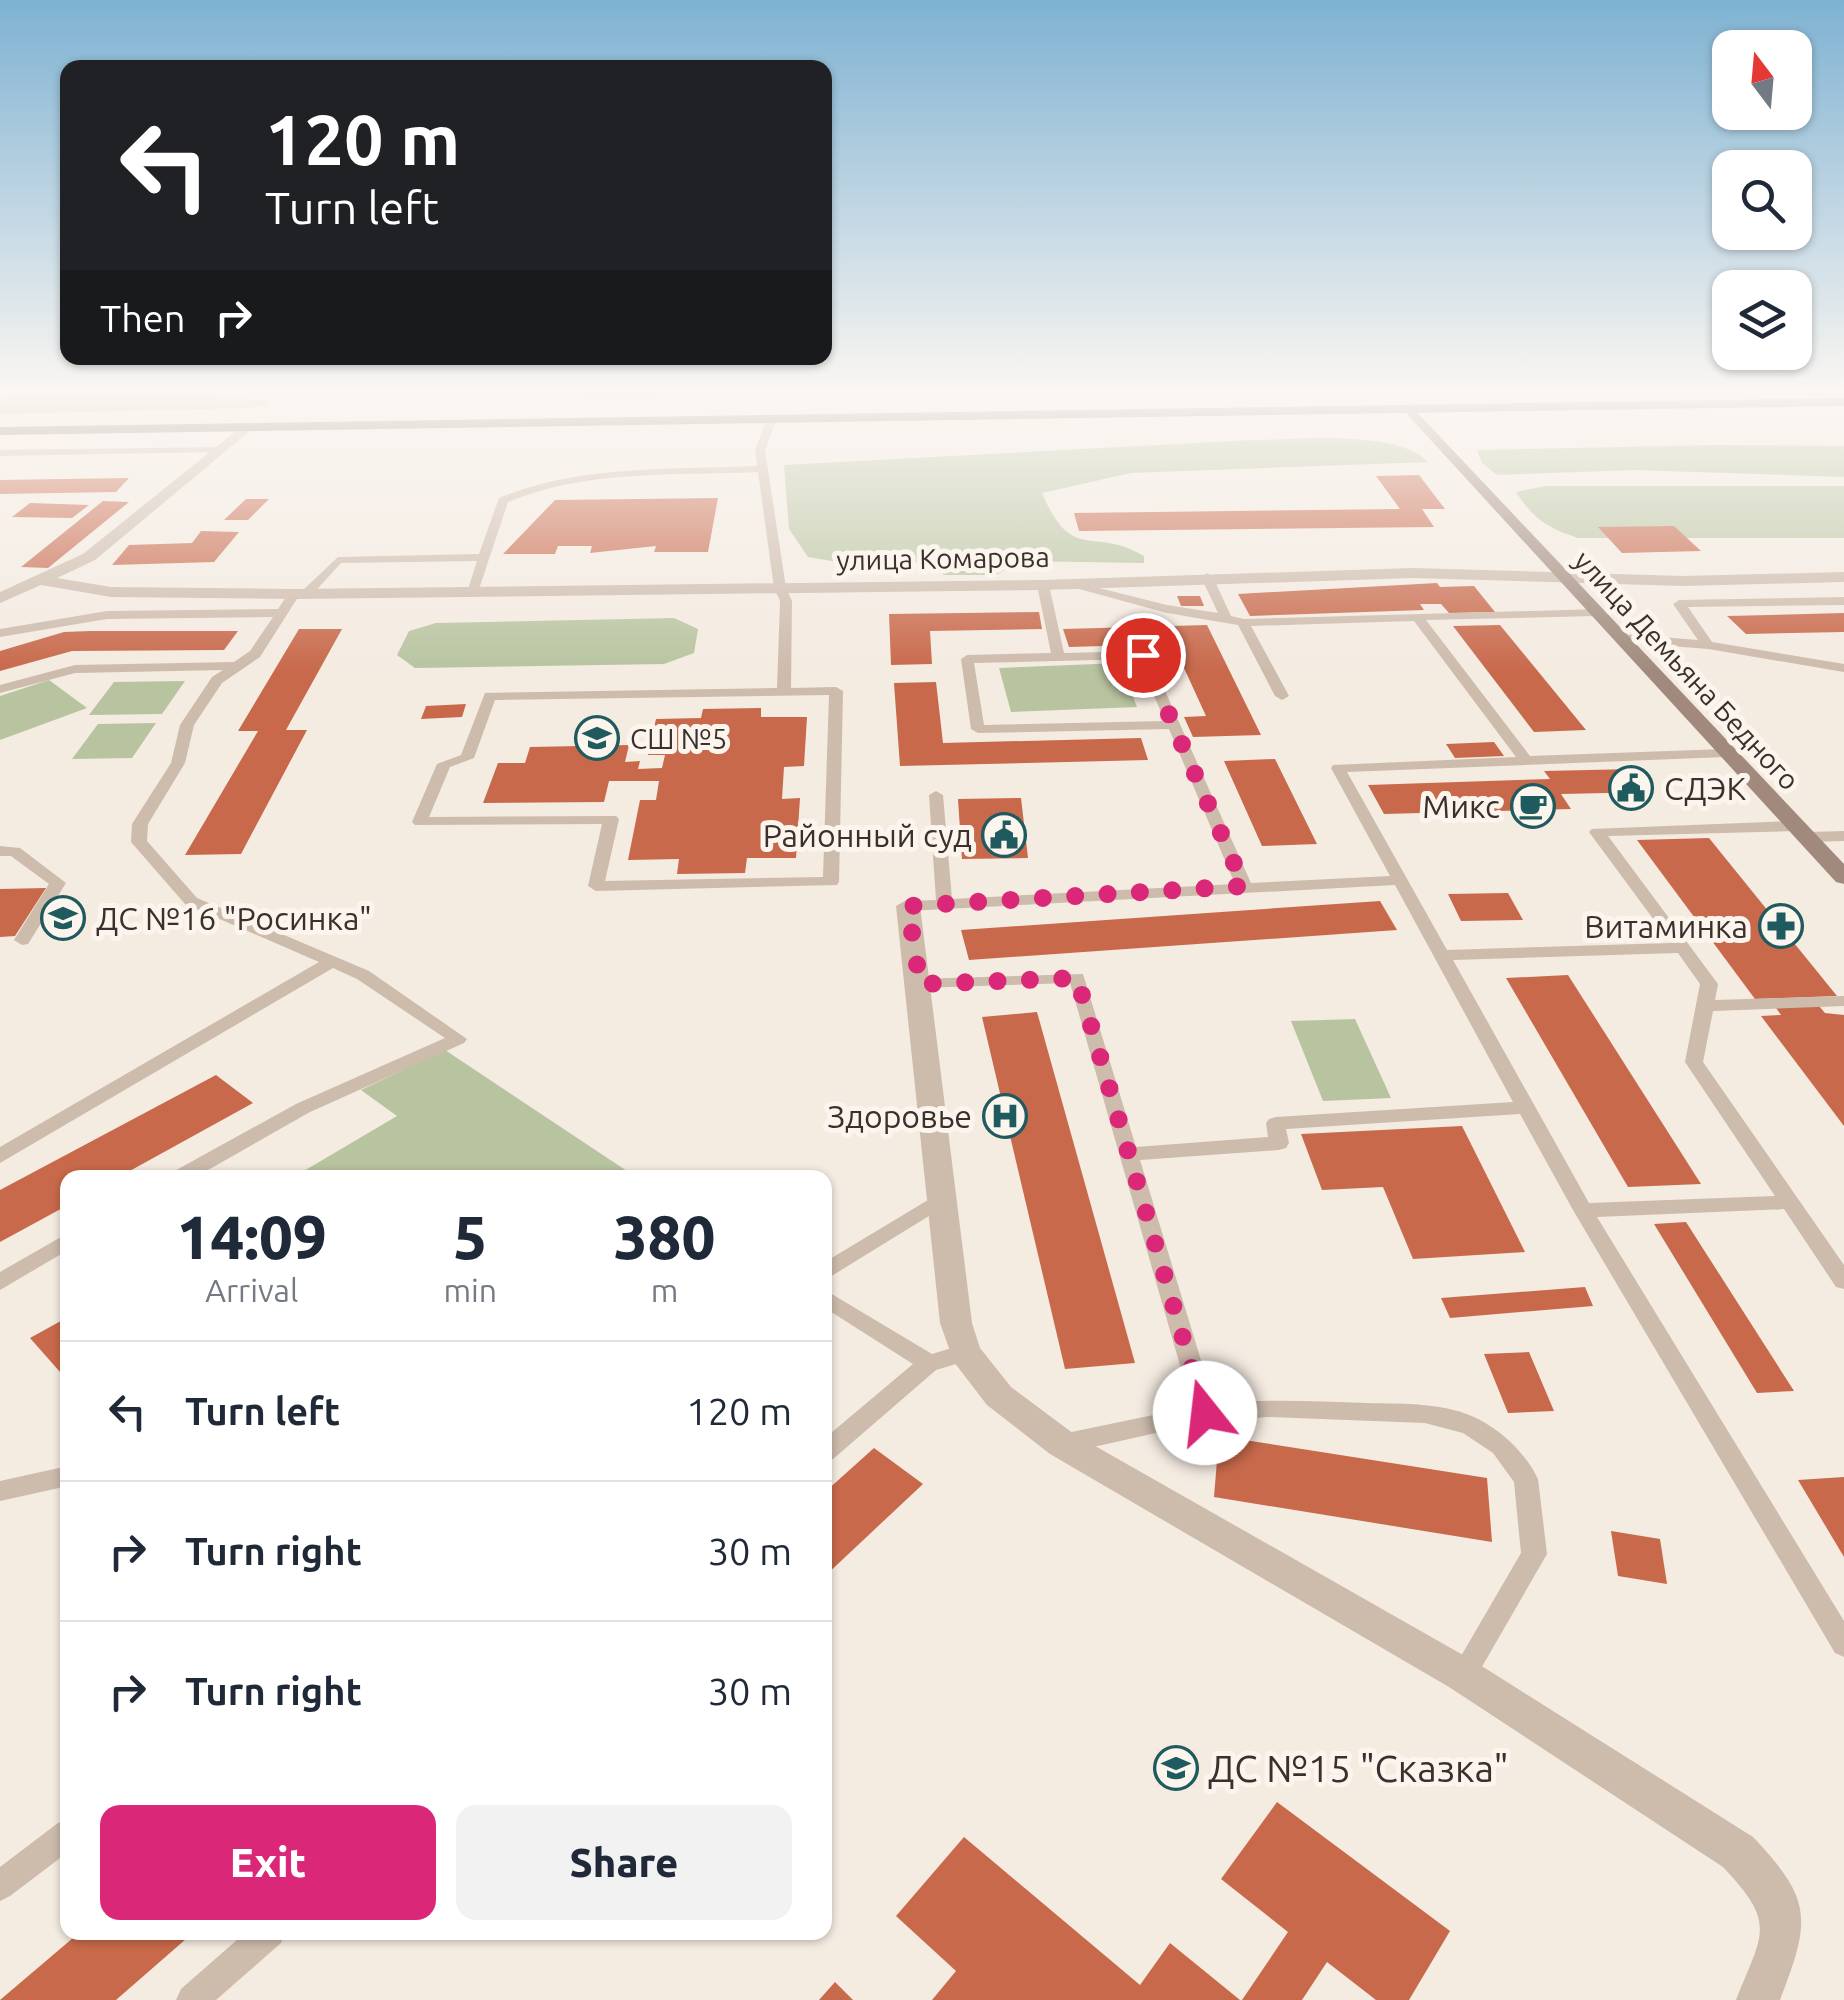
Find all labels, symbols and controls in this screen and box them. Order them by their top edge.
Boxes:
north arrow [1712,30,1812,130]
map controls [1712,30,1812,370]
icon: left [100,100,230,230]
text: 120 m [265,100,460,178]
button: search [1712,150,1812,250]
text: Turn left [265,182,439,233]
button: layers [1712,270,1812,370]
icon: right [206,290,261,345]
text: Then [100,297,186,339]
street label: улица Комарова [836,541,1050,575]
street label: улица Демьяна Бедного [1568,544,1806,796]
pin [1101,613,1186,698]
icon: arrive [1116,628,1171,683]
school or university icon: СШ №5 [574,715,620,761]
place label: СШ №5 [630,723,727,754]
public building icon: СДЭК [1608,765,1654,811]
place label: СДЭК [1664,770,1746,806]
cafe icon: Микс [1510,783,1556,829]
place label: Микс [1422,788,1500,824]
public building icon: Районный суд [981,812,1027,858]
place label: Районный суд [763,817,972,853]
school or university icon: ДС №16 "Росинка" [40,895,86,941]
place label: ДС №16 "Росинка" [96,900,372,936]
pharmacy icon: Витаминка [1758,903,1804,949]
place label: Витаминка [1584,908,1748,944]
hospital icon: Здоровье [982,1093,1028,1139]
place label: Здоровье [827,1098,972,1134]
text: 14:09 [177,1203,327,1270]
text: 5 [453,1203,487,1270]
text: 380 [614,1203,715,1270]
text: Arrival [205,1272,298,1308]
text: min [443,1272,497,1308]
text: m [651,1272,678,1308]
position arrow [1153,1361,1257,1465]
icon: left [100,1384,155,1439]
text: Turn left [185,1390,340,1432]
text: 120 m [686,1390,792,1432]
icon: right [100,1524,155,1579]
text: Turn right [185,1530,362,1572]
text: 30 m [708,1530,792,1572]
icon: right [100,1664,155,1719]
text: Turn right [185,1670,362,1712]
text: 30 m [708,1670,792,1712]
school or university icon: ДС №15 "Сказка" [1153,1745,1199,1791]
place label: ДС №15 "Сказка" [1208,1747,1509,1789]
button: Exit [100,1805,436,1920]
button: Share [456,1805,792,1920]

